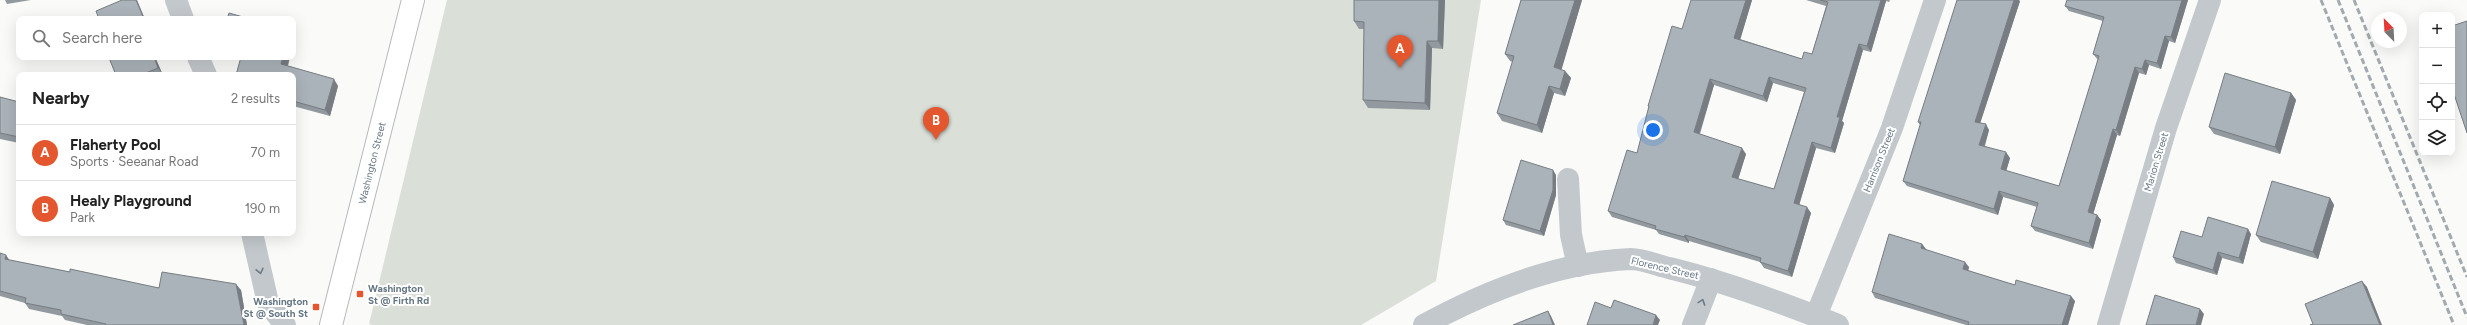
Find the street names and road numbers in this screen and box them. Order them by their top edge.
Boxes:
street label: Washington Street [356,121,389,205]
street label: Harrison Street [1860,126,1898,194]
street label: Marion Street [2141,131,2171,193]
street label: Florence Street [1630,254,1700,282]

